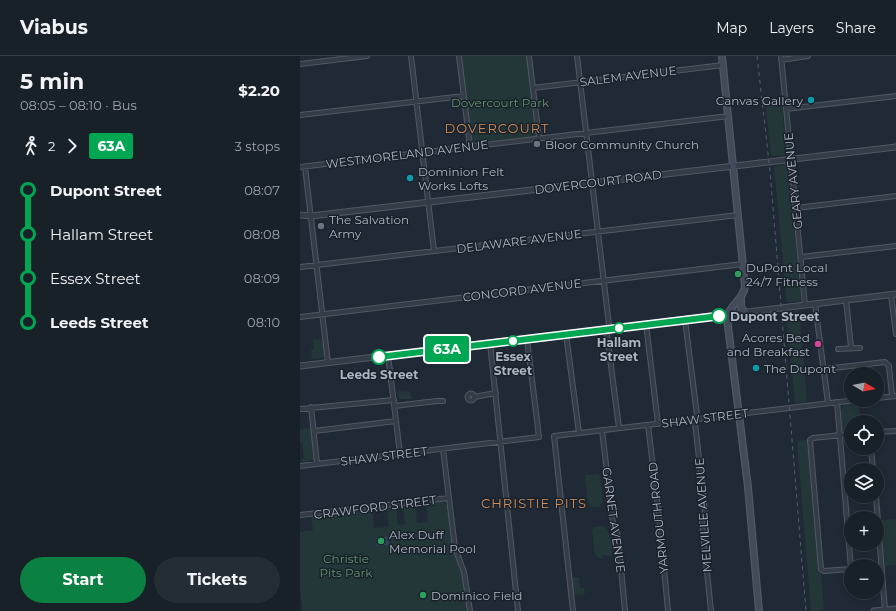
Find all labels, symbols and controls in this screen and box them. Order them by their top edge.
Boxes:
text: Viabus [20,16,88,39]
text: Map [716,19,747,37]
text: Layers [769,19,814,37]
text: Share [836,19,876,37]
street label: SALEM AVENUE [579,63,677,89]
text: 5 min [20,68,84,95]
text: $2.20 [238,81,280,100]
place label: Canvas Gallery [716,93,803,108]
park label: Dovercourt Park [451,95,550,110]
marker: Canvas Gallery [806,95,816,105]
text: 08:05 – 08:10 · Bus [20,97,137,113]
district label: DOVERCOURT [444,120,550,136]
street label: GEARY AVENUE [780,132,806,230]
icon: walk [20,135,42,157]
icon: forward [61,135,83,157]
text: 63A [97,137,125,155]
street label: WESTMORELAND AVENUE [325,137,489,171]
place label: Bloor Community Church [545,137,699,152]
text: 2 [48,138,55,154]
text: 3 stops [235,138,280,154]
marker: Bloor Community Church [532,139,542,149]
place label: Dominion Felt Works Lofts [418,164,504,193]
street label: DOVERCOURT ROAD [534,167,663,197]
marker: Dominion Felt Works Lofts [405,173,415,183]
text: Dupont Street [50,181,162,200]
text: 08:07 [244,182,280,198]
place label: The Salvation Army [329,212,409,241]
marker: The Salvation Army [316,221,326,231]
text: Hallam Street [50,225,153,244]
text: 08:08 [243,226,280,242]
street label: DELAWARE AVENUE [455,226,583,256]
place label: DuPont Local 24/7 Fitness [746,260,828,289]
text: Essex Street [50,269,141,288]
marker: DuPont Local 24/7 Fitness [733,269,743,279]
text: 08:09 [244,270,280,286]
street label: CONCORD AVENUE [462,275,582,305]
marker: Dupont Street [711,308,727,324]
place label: Dupont Street [730,309,820,324]
text: Leeds Street [50,313,148,332]
text: 08:10 [247,314,280,330]
marker: Hallam Street [613,322,625,334]
place label: Acores Bed and Breakfast [727,330,810,359]
marker: Essex Street [507,335,519,347]
place label: Hallam Street [597,335,641,364]
line badge: 63A [424,336,470,362]
marker: Acores Bed and Breakfast [813,339,823,349]
text: 63A [433,340,461,358]
marker: Leeds Street [371,349,387,365]
place label: Essex Street [494,349,533,378]
place label: The Dupont [764,361,836,376]
marker: The Dupont [751,363,761,373]
place label: Leeds Street [340,367,419,382]
north arrow [844,367,884,407]
map controls [844,367,884,599]
street label: SHAW STREET [661,405,749,431]
button: locate [844,415,884,455]
street label: SHAW STREET [340,443,428,469]
street label: MELVILLE AVENUE [692,457,714,573]
street label: YARMOUTH ROAD [645,461,671,575]
button: layers [844,463,884,503]
street label: GARNET AVENUE [599,466,629,574]
street label: CRAWFORD STREET [313,492,437,522]
district label: CHRISTIE PITS [481,495,587,511]
button: + [844,511,884,551]
place label: Alex Duff Memorial Pool [389,527,476,556]
marker: Alex Duff Memorial Pool [376,536,386,546]
park label: Christie Pits Park [319,551,373,580]
button: Start [20,557,146,603]
button: Tickets [154,557,280,603]
button: − [844,559,884,599]
place label: Dominico Field [431,588,523,603]
marker: Dominico Field [418,590,428,600]

